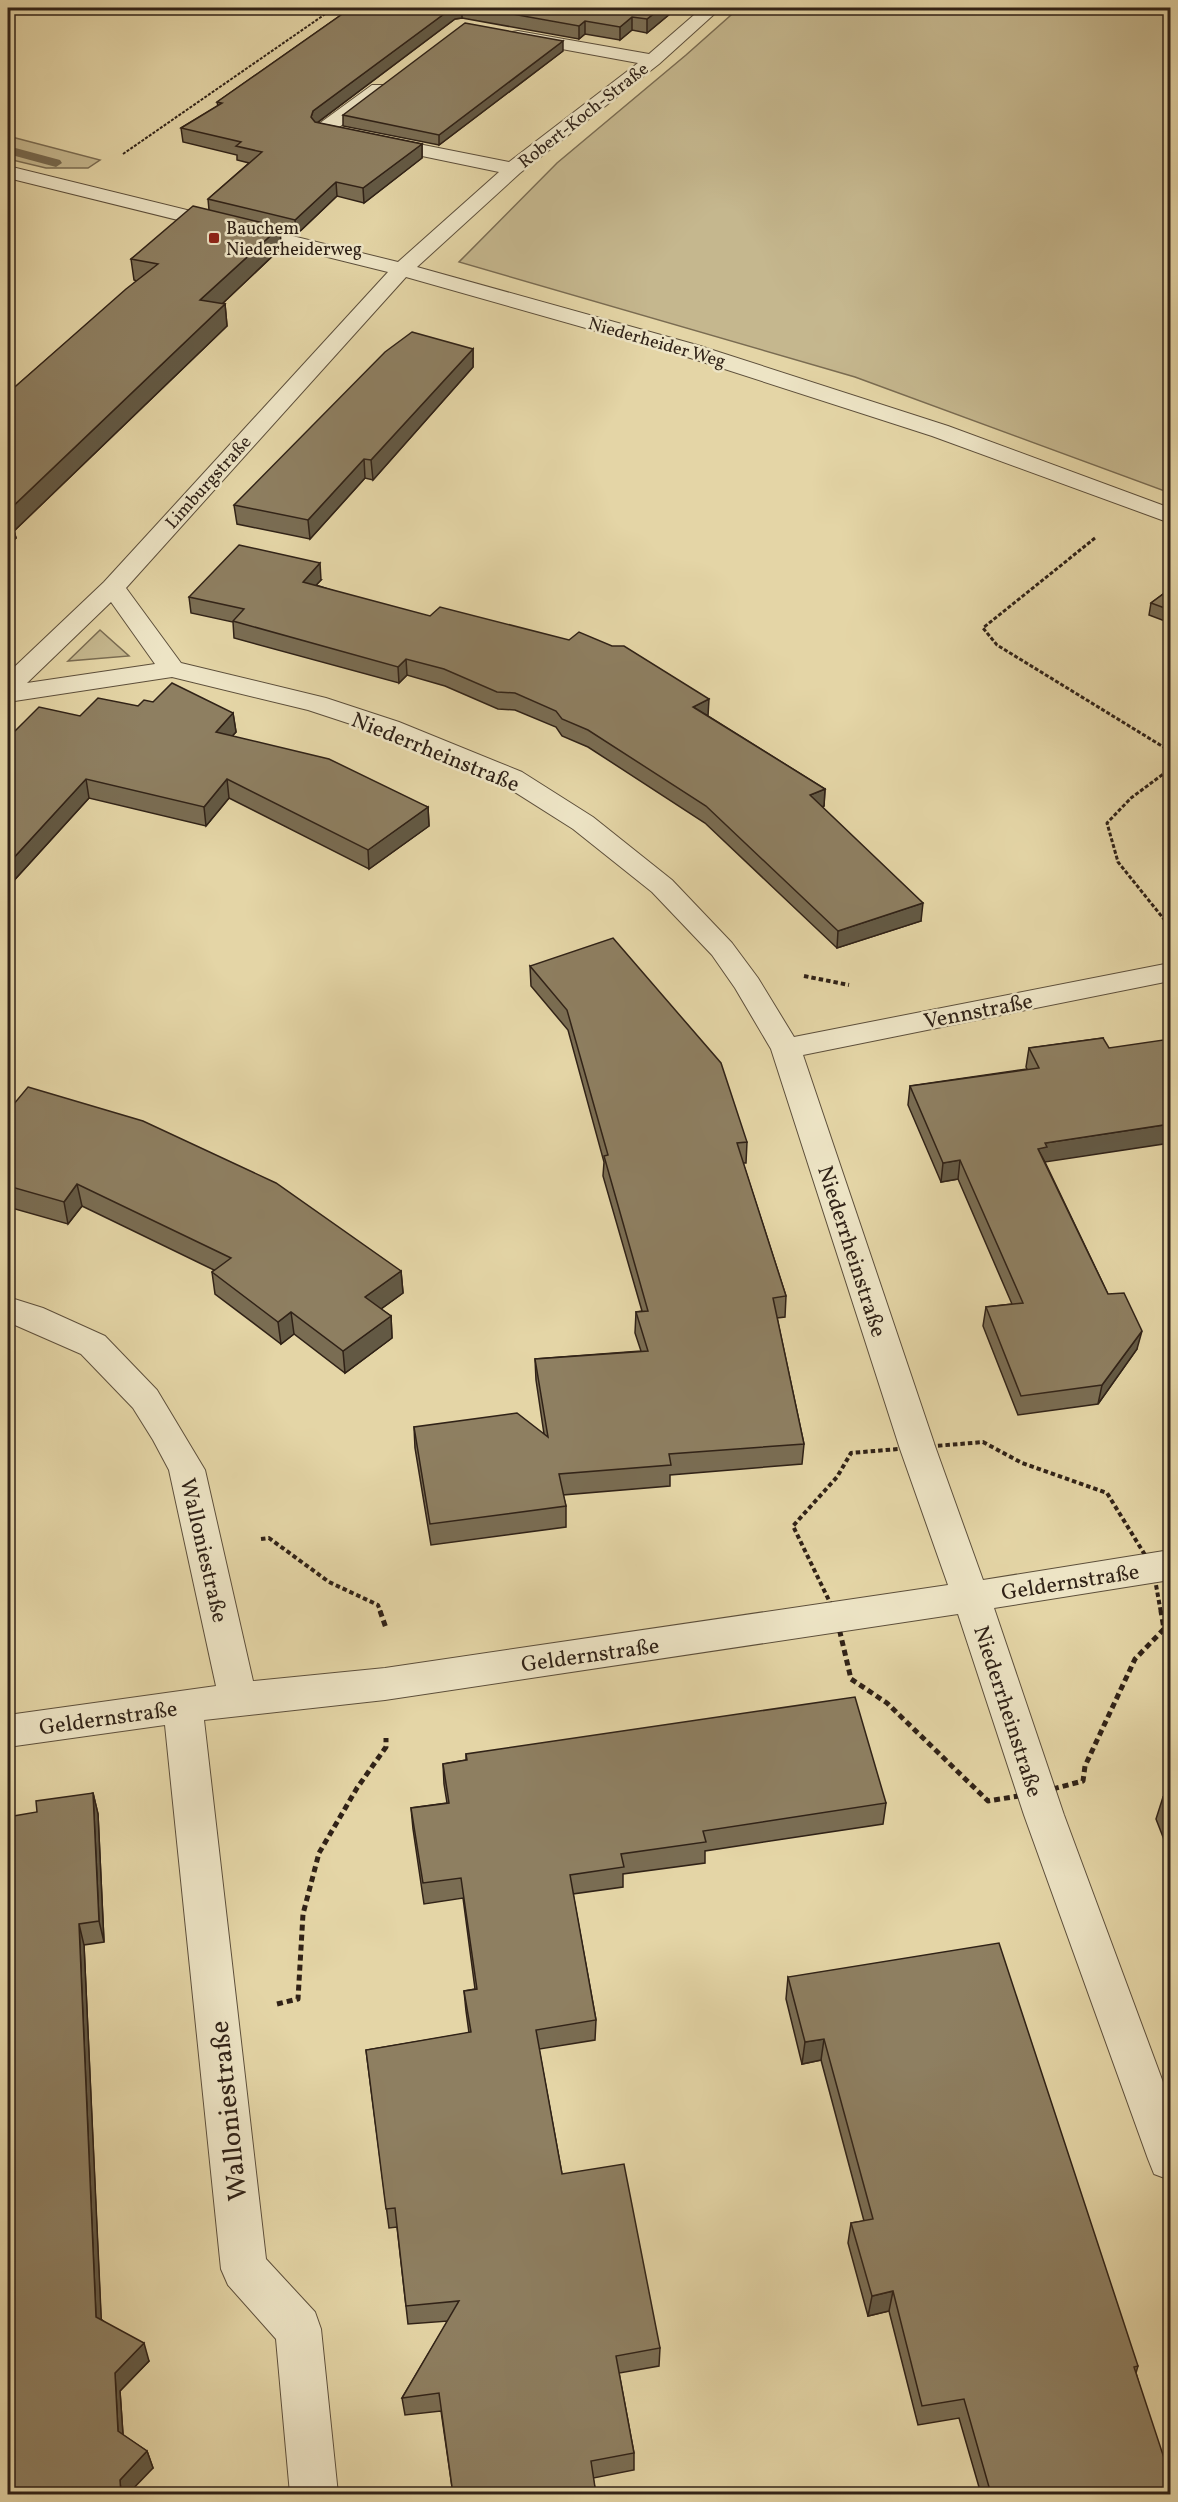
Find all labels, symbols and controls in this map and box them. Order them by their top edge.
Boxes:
street label: Robert-Koch-Straße [513,57,654,175]
place label: Bauchem Niederheiderweg [226,217,362,263]
marker: Bauchem Niederheiderweg [207,231,221,245]
street label: Niederheider Weg [585,312,728,375]
street label: Limburgstraße [160,431,258,535]
street label: Niederrheinstraße [346,705,524,801]
street label: Vennstraße [921,987,1036,1038]
street label: Niederrheinstraße [808,1162,893,1342]
street label: Walloniestraße [171,1475,234,1626]
street label: Geldernstraße [999,1557,1142,1610]
street label: Niederrheinstraße [964,1622,1049,1802]
street label: Geldernstraße [519,1631,661,1682]
street label: Geldernstraße [37,1694,179,1745]
street label: Walloniestraße [202,2019,258,2203]

